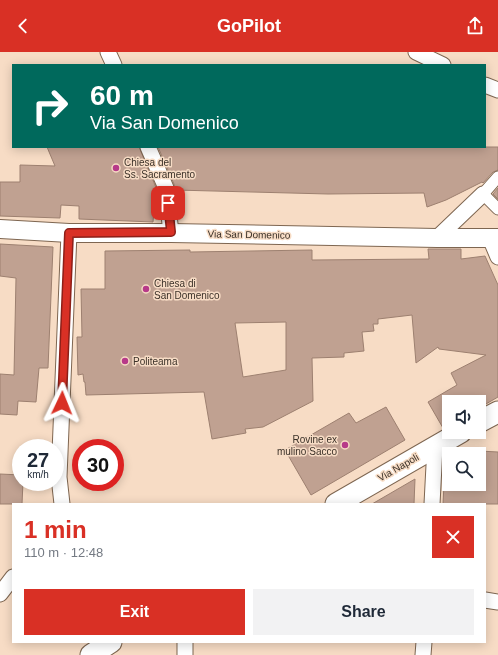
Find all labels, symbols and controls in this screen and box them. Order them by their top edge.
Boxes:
icon: back [12,15,34,37]
icon: share [464,15,486,37]
text: GoPilot [217,16,281,36]
icon: right [24,80,76,132]
text: 60 m [90,80,154,111]
text: Via San Domenico [90,113,239,133]
place label: Chiesa del Ss. Sacramento [124,157,196,180]
marker: Chiesa del Ss. Sacramento [111,163,121,173]
pin [151,186,185,220]
icon: arrive [157,192,179,214]
street label: Via San Domenico [208,228,291,241]
place label: Chiesa di San Domenico [154,278,220,301]
marker: Chiesa di San Domenico [141,284,151,294]
marker: Politeama [120,356,130,366]
place label: Politeama [133,356,178,367]
position arrow [41,382,83,424]
map controls [442,395,486,491]
button: sound [442,395,486,439]
place label: Rovine ex mulino Sacco [277,434,337,457]
speed limit sign: 30 [72,439,124,491]
marker: Rovine ex mulino Sacco [340,440,350,450]
button: search [442,447,486,491]
text: 27 [27,449,49,471]
street label: Via Napoli [376,451,421,484]
text: km/h [27,469,49,480]
text: 1 min [24,516,87,543]
button: close [432,516,474,558]
text: 110 m · 12:48 [24,545,103,560]
button: Exit [24,589,245,635]
button: Share [253,589,474,635]

